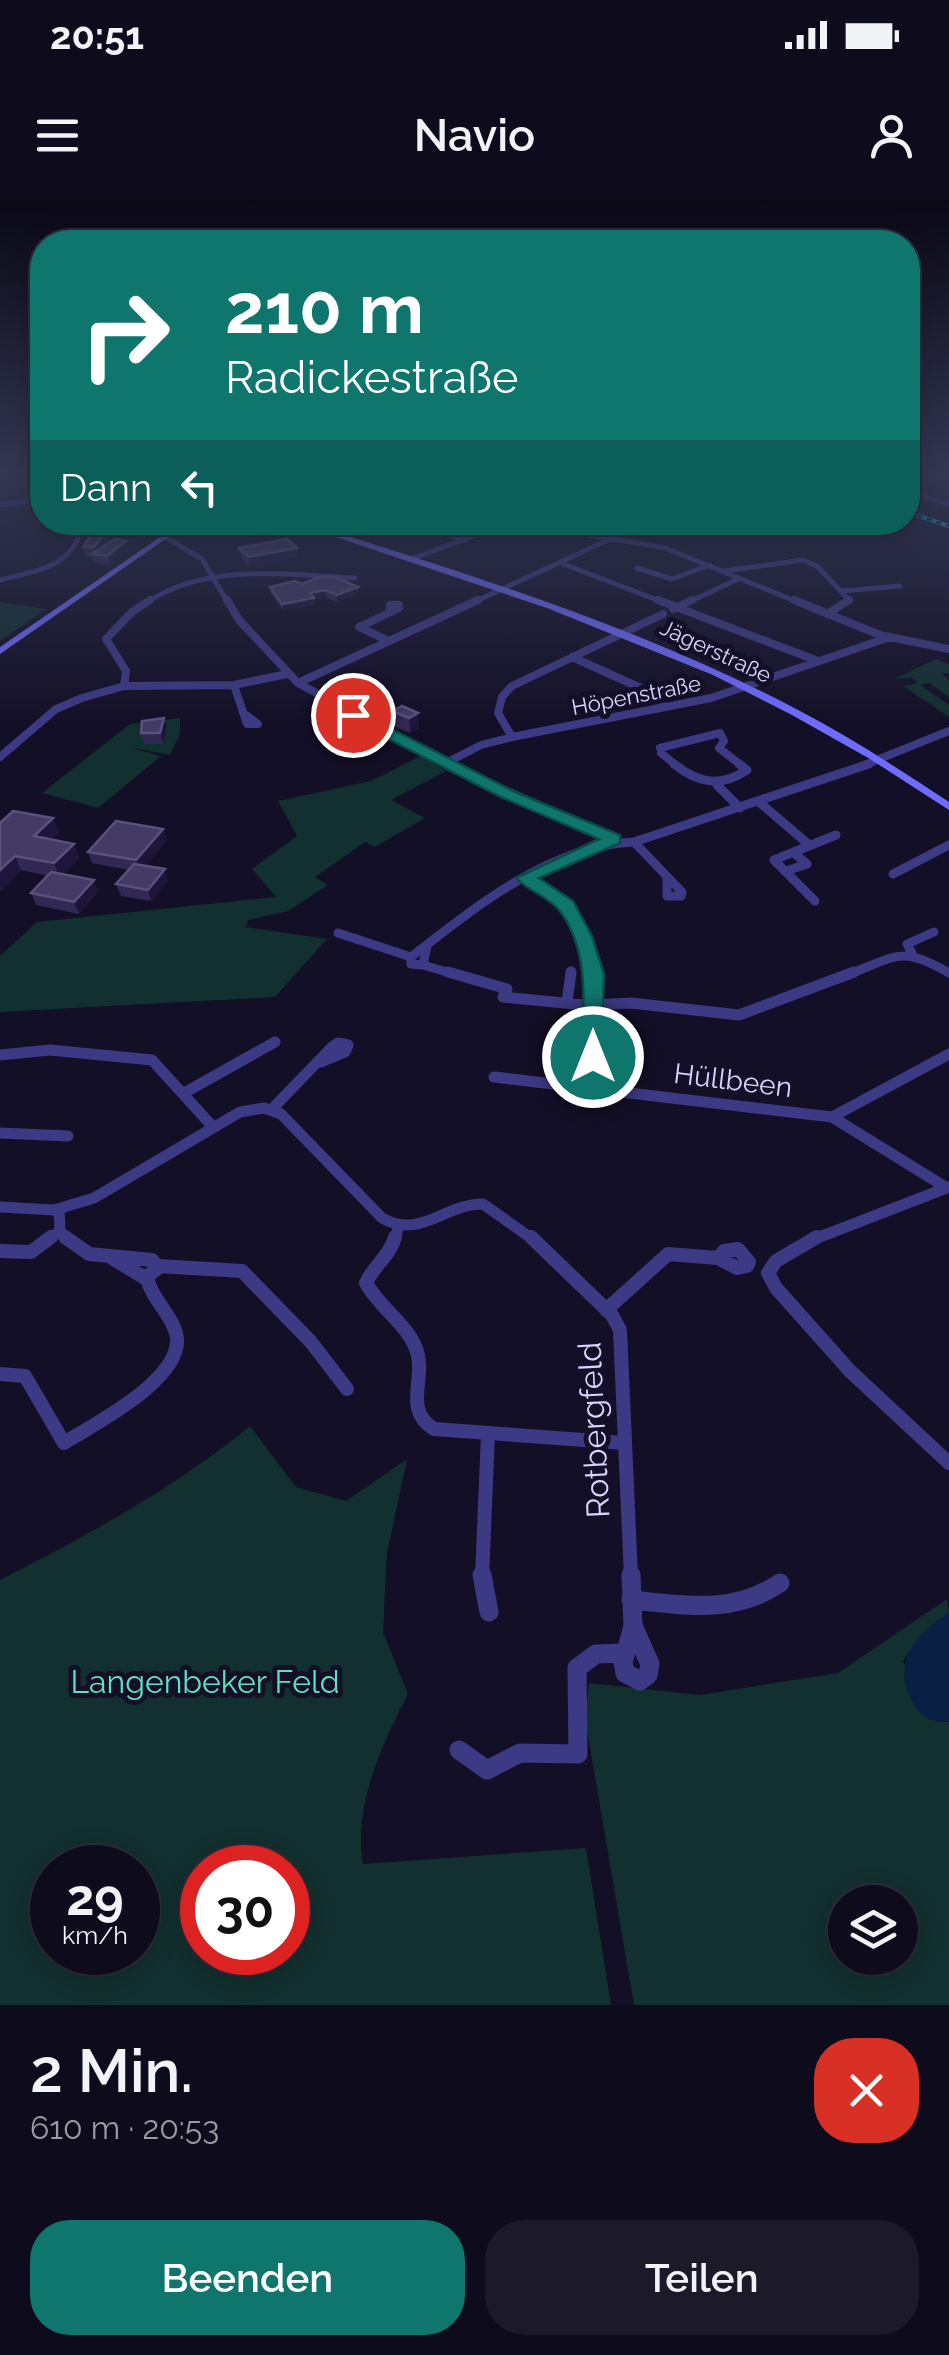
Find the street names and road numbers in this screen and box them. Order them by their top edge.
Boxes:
street label: Jägerstraße [656,614,776,688]
street label: Höpenstraße [569,670,703,720]
street label: Hüllbeen [672,1057,794,1104]
street label: Rotbergfeld [570,1341,617,1519]

